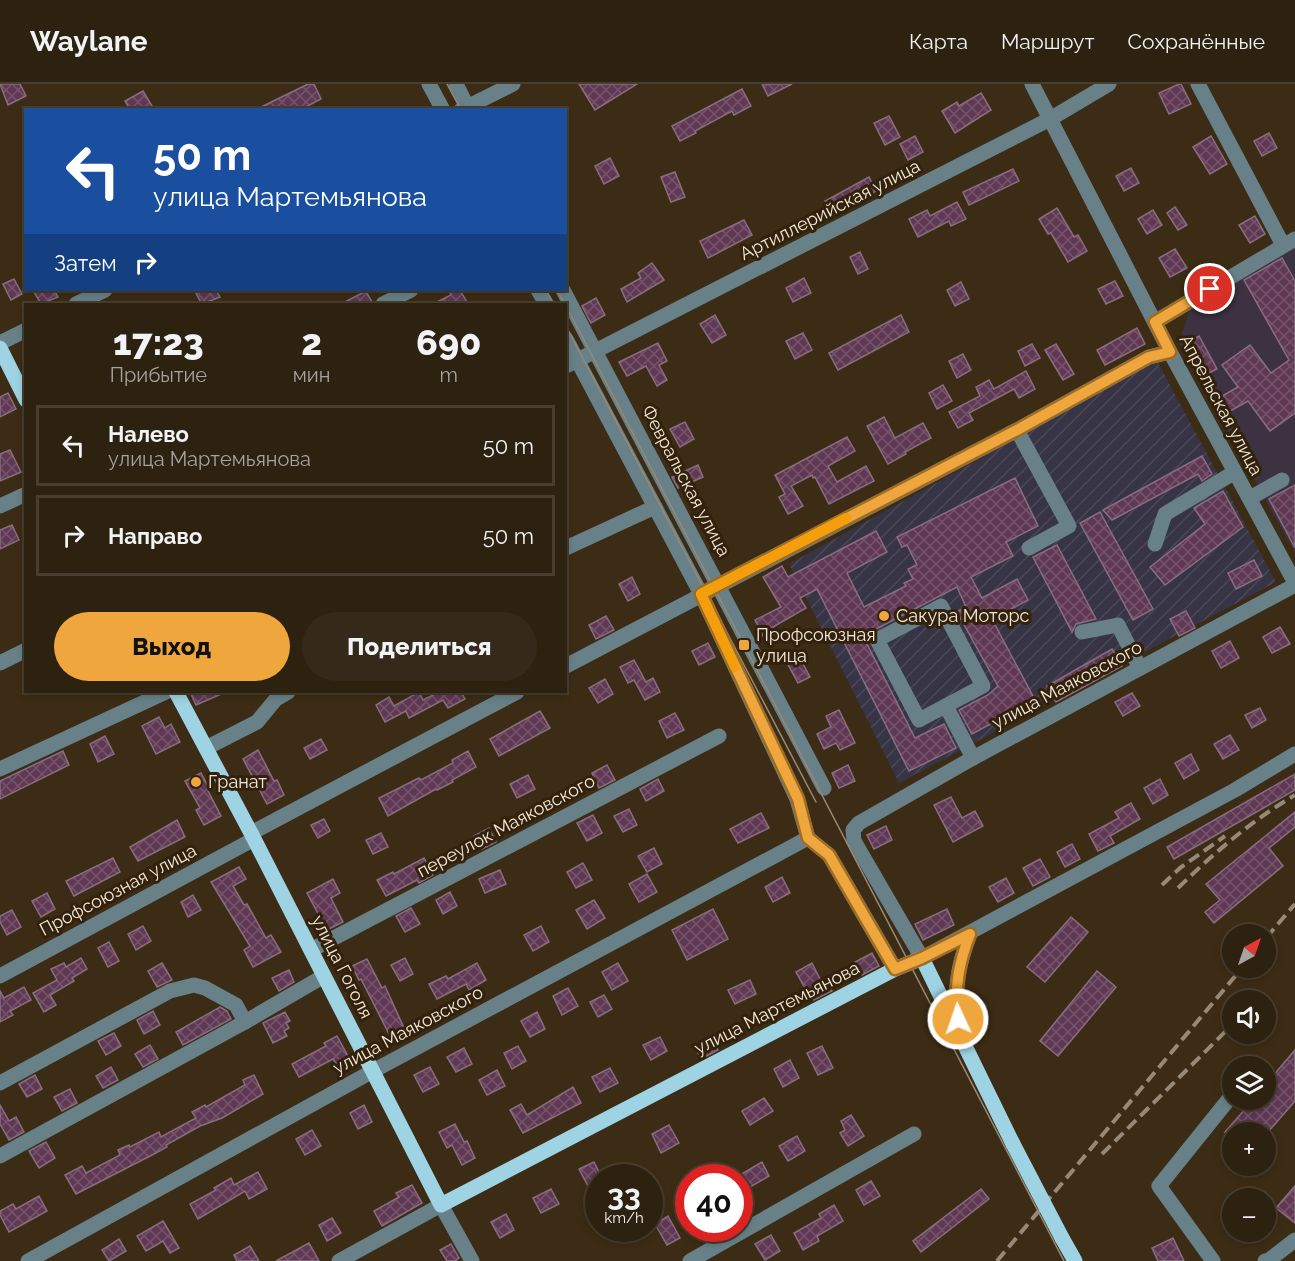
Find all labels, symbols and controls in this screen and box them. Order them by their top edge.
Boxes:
text: Waylane [30,25,147,58]
text: Карта [909,29,968,54]
text: Маршрут [1001,29,1094,54]
text: Сохранённые [1127,29,1265,54]
text: 50 m [153,131,251,180]
icon: left [54,132,132,210]
street label: Артиллерийская улица [736,155,923,264]
text: улица Мартемьянова [153,181,427,212]
icon: right [129,246,162,279]
text: Затем [54,250,117,276]
pin [1184,263,1235,314]
icon: arrive [1193,272,1226,305]
text: 17:23 [113,321,204,363]
text: 2 [301,321,322,363]
text: 690 [416,321,481,363]
street label: Апрельская улица [1175,331,1267,479]
text: Прибытие [110,363,207,387]
text: мин [293,363,330,387]
text: m [439,363,458,387]
street label: Февральская улица [638,402,735,560]
text: Налево [108,421,189,447]
icon: left [57,429,90,462]
text: 50 m [483,433,534,459]
text: улица Мартемьянова [108,447,311,471]
icon: right [57,519,90,552]
text: Направо [108,523,202,549]
text: 50 m [483,523,534,549]
place label: Сакура Моторс [896,605,1030,626]
marker: Сакура Моторс [877,609,891,623]
button: Выход [54,612,290,681]
button: Поделиться [302,612,537,681]
place label: Профсоюзная улица [756,624,876,666]
street label: улица Маяковского [988,636,1146,733]
marker: Профсоюзная улица [737,638,751,652]
street label: переулок Маяковского [413,770,599,881]
place label: Гранат [208,771,267,792]
marker: Гранат [189,775,203,789]
street label: Профсоюзная улица [36,839,200,940]
street label: улица Гоголя [307,912,377,1022]
north arrow [1222,924,1276,978]
map controls [1222,924,1276,1242]
street label: улица Мартемьянова [691,957,863,1058]
street label: улица Маяковского [329,981,487,1078]
position arrow [926,987,990,1051]
button: sound [1222,990,1276,1044]
button: layers [1222,1056,1276,1110]
button: + [1222,1122,1276,1176]
speed limit sign: 40 [675,1164,753,1242]
text: 33 [607,1178,641,1213]
button: − [1222,1188,1276,1242]
text: km/h [604,1209,644,1227]

